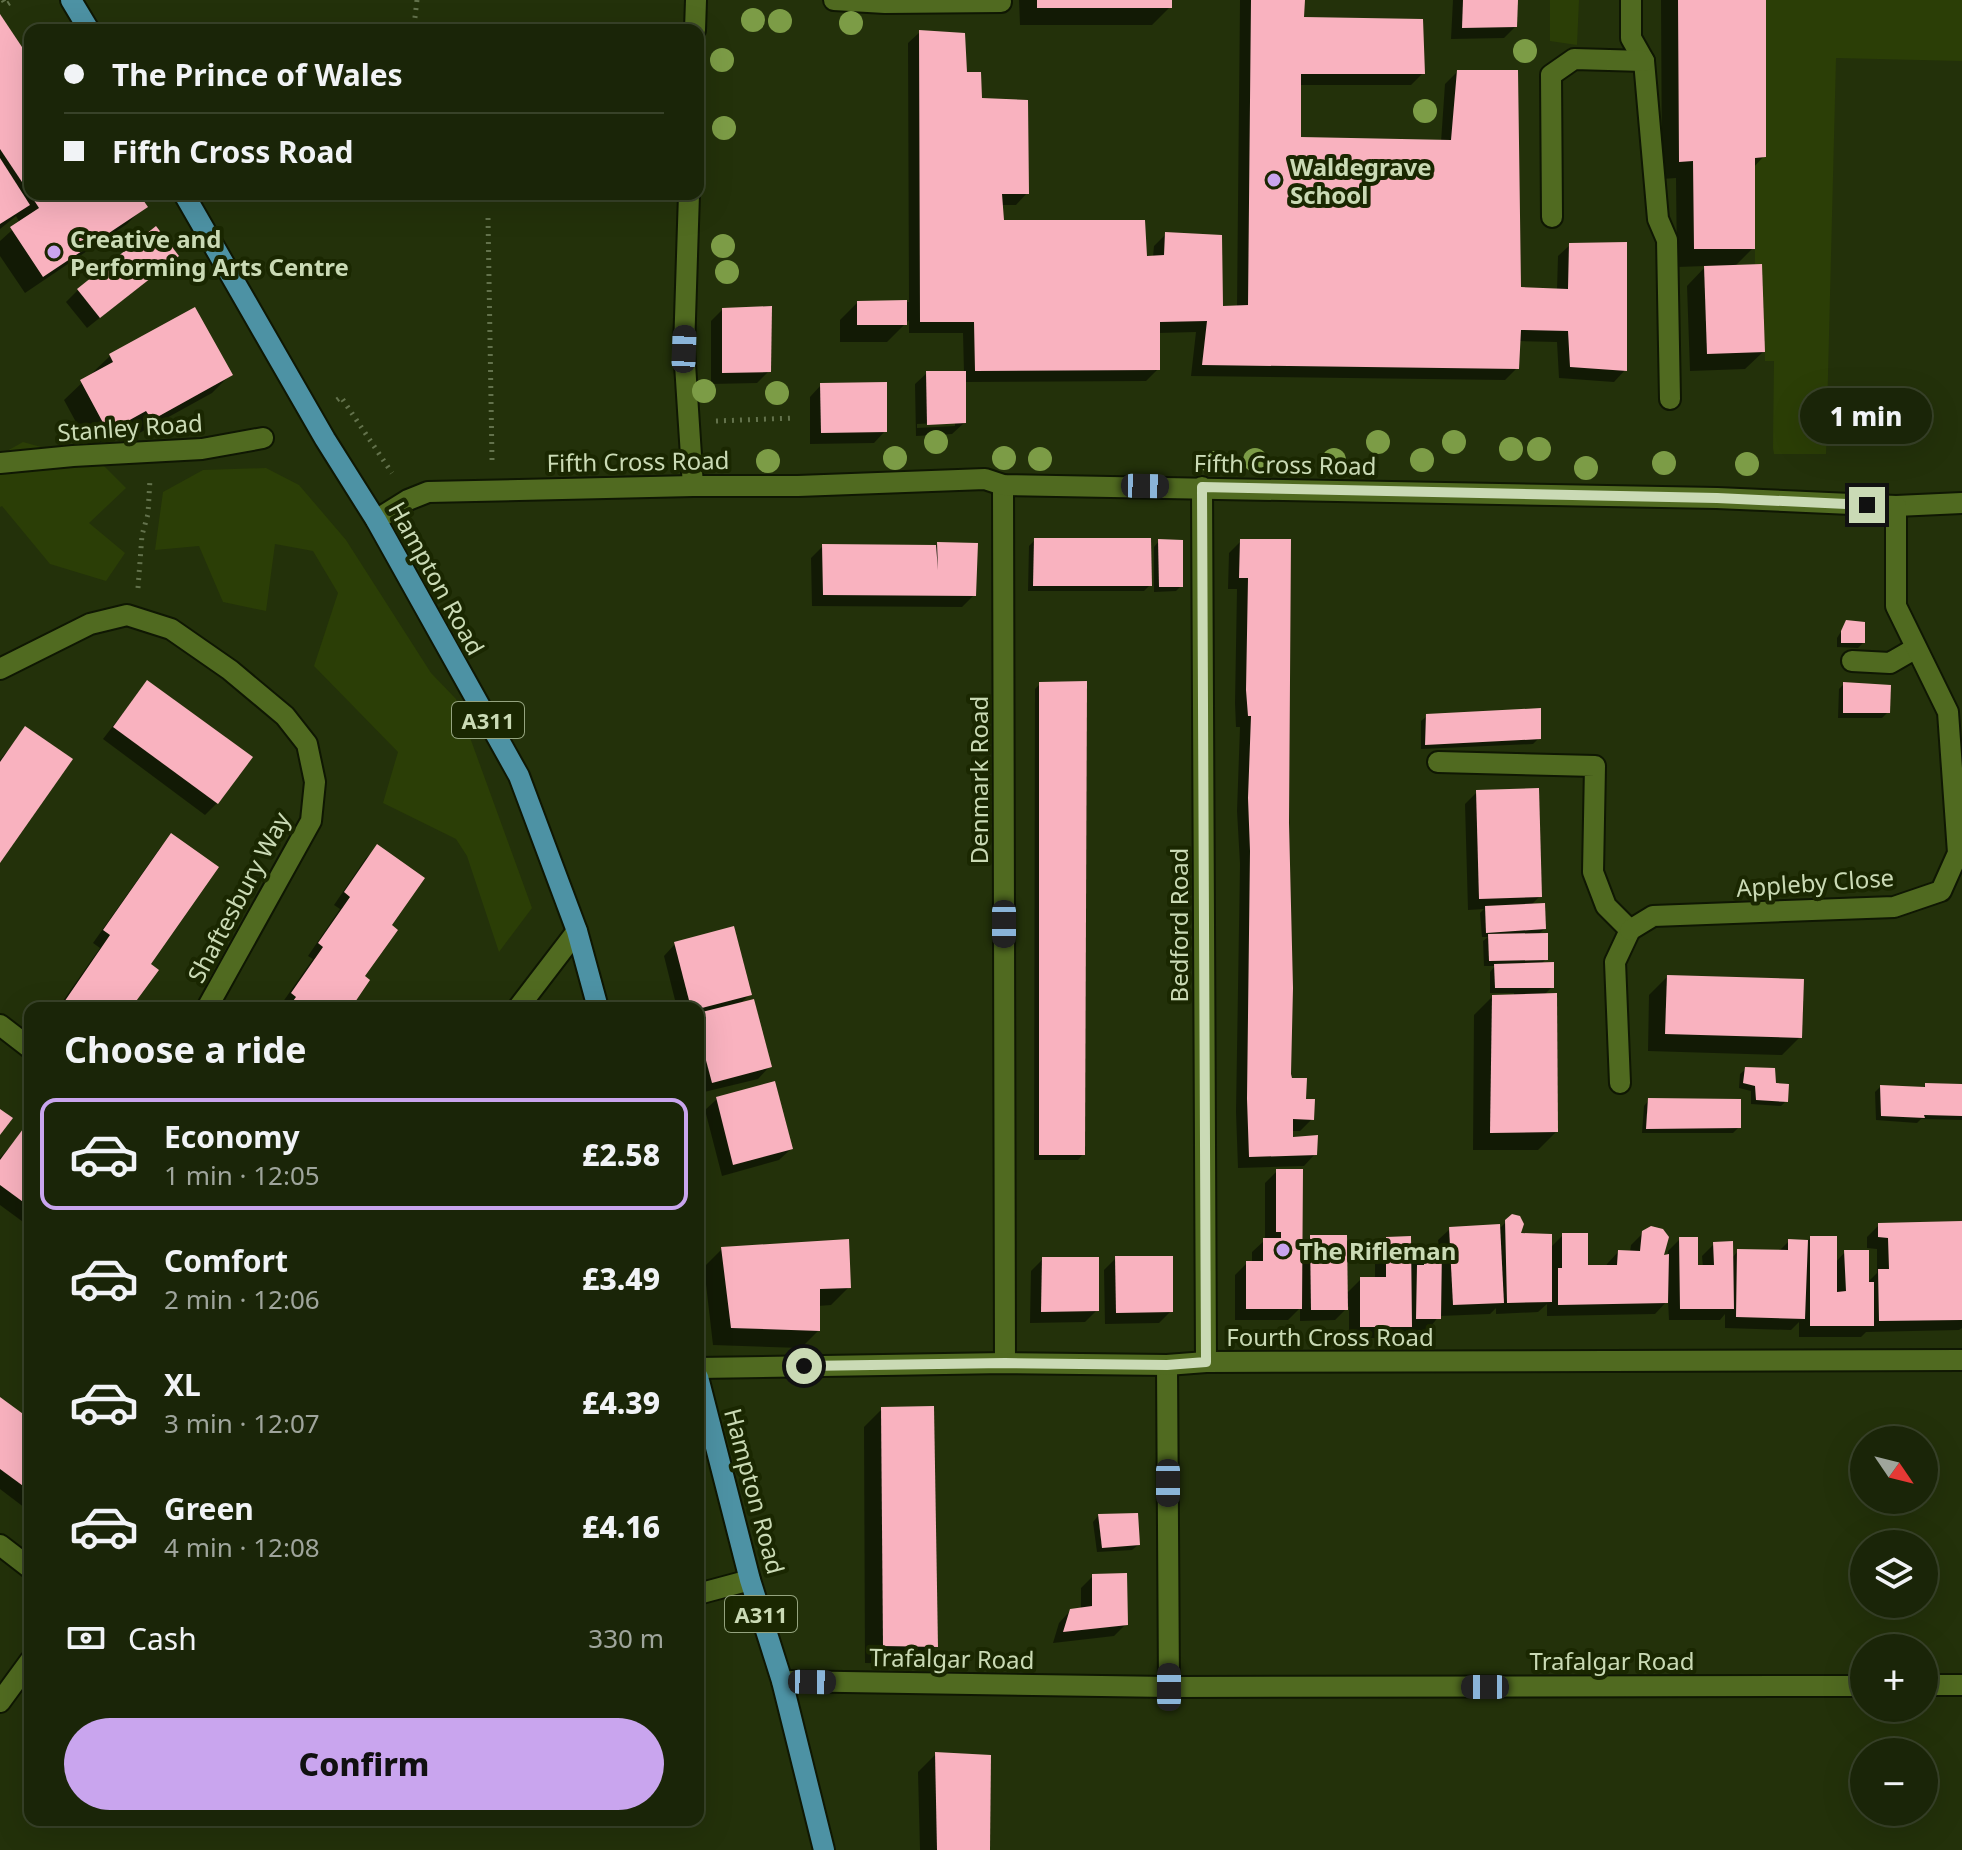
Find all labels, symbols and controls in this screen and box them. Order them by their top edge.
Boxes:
text: The Prince of Wales [112,54,403,95]
text: Fifth Cross Road [112,131,353,172]
place label: Waldegrave School [1290,150,1432,211]
marker: Waldegrave School [1265,171,1283,189]
place label: Creative and Performing Arts Centre [70,222,349,283]
marker: Creative and Performing Arts Centre [45,243,63,261]
car [671,325,697,373]
callout: 1 min [1801,389,1933,445]
text: 1 min [1830,398,1902,434]
street label: Stanley Road [56,405,204,449]
street label: Fifth Cross Road [546,443,730,479]
street label: Fifth Cross Road [1193,446,1377,482]
car [1121,474,1169,498]
route end [1849,487,1885,523]
street label: Hampton Road [381,495,493,661]
street label: Denmark Road [962,696,995,864]
road number: A311 [452,702,524,738]
street label: Shaftesbury Way [179,805,297,988]
street label: Bedford Road [1162,848,1195,1002]
street label: Appleby Close [1735,860,1895,904]
car [992,900,1016,948]
text: Choose a ride [64,1025,306,1074]
text: Economy [164,1116,300,1157]
icon: car [68,1118,140,1190]
text: £2.58 [582,1134,660,1175]
text: 1 min · 12:05 [164,1157,320,1193]
place label: The Rifleman [1299,1234,1456,1267]
text: Comfort [164,1240,288,1281]
marker: The Rifleman [1274,1241,1292,1259]
icon: car [68,1242,140,1314]
text: £3.49 [582,1258,660,1299]
text: 2 min · 12:06 [164,1281,320,1317]
street label: Fourth Cross Road [1226,1320,1434,1353]
route start [786,1348,822,1384]
text: XL [164,1364,201,1405]
icon: car [68,1366,140,1438]
text: £4.39 [582,1382,660,1423]
street label: Hampton Road [717,1404,793,1578]
text: 3 min · 12:07 [164,1405,320,1441]
north arrow [1850,1426,1938,1514]
map controls [1850,1426,1938,1826]
car [1156,1459,1180,1507]
text: Green [164,1488,254,1529]
icon: car [68,1490,140,1562]
text: £4.16 [582,1506,660,1547]
text: 4 min · 12:08 [164,1529,320,1565]
button: layers [1850,1530,1938,1618]
road number: A311 [725,1596,797,1632]
icon: cash [64,1616,108,1660]
text: Cash [128,1618,197,1659]
text: 330 m [588,1620,664,1656]
button: + [1850,1634,1938,1722]
street label: Trafalgar Road [869,1640,1035,1676]
street label: Trafalgar Road [1530,1644,1695,1677]
car [1157,1663,1181,1711]
car [788,1670,836,1694]
car [1461,1675,1509,1699]
button: Confirm [64,1718,664,1810]
button: − [1850,1738,1938,1826]

